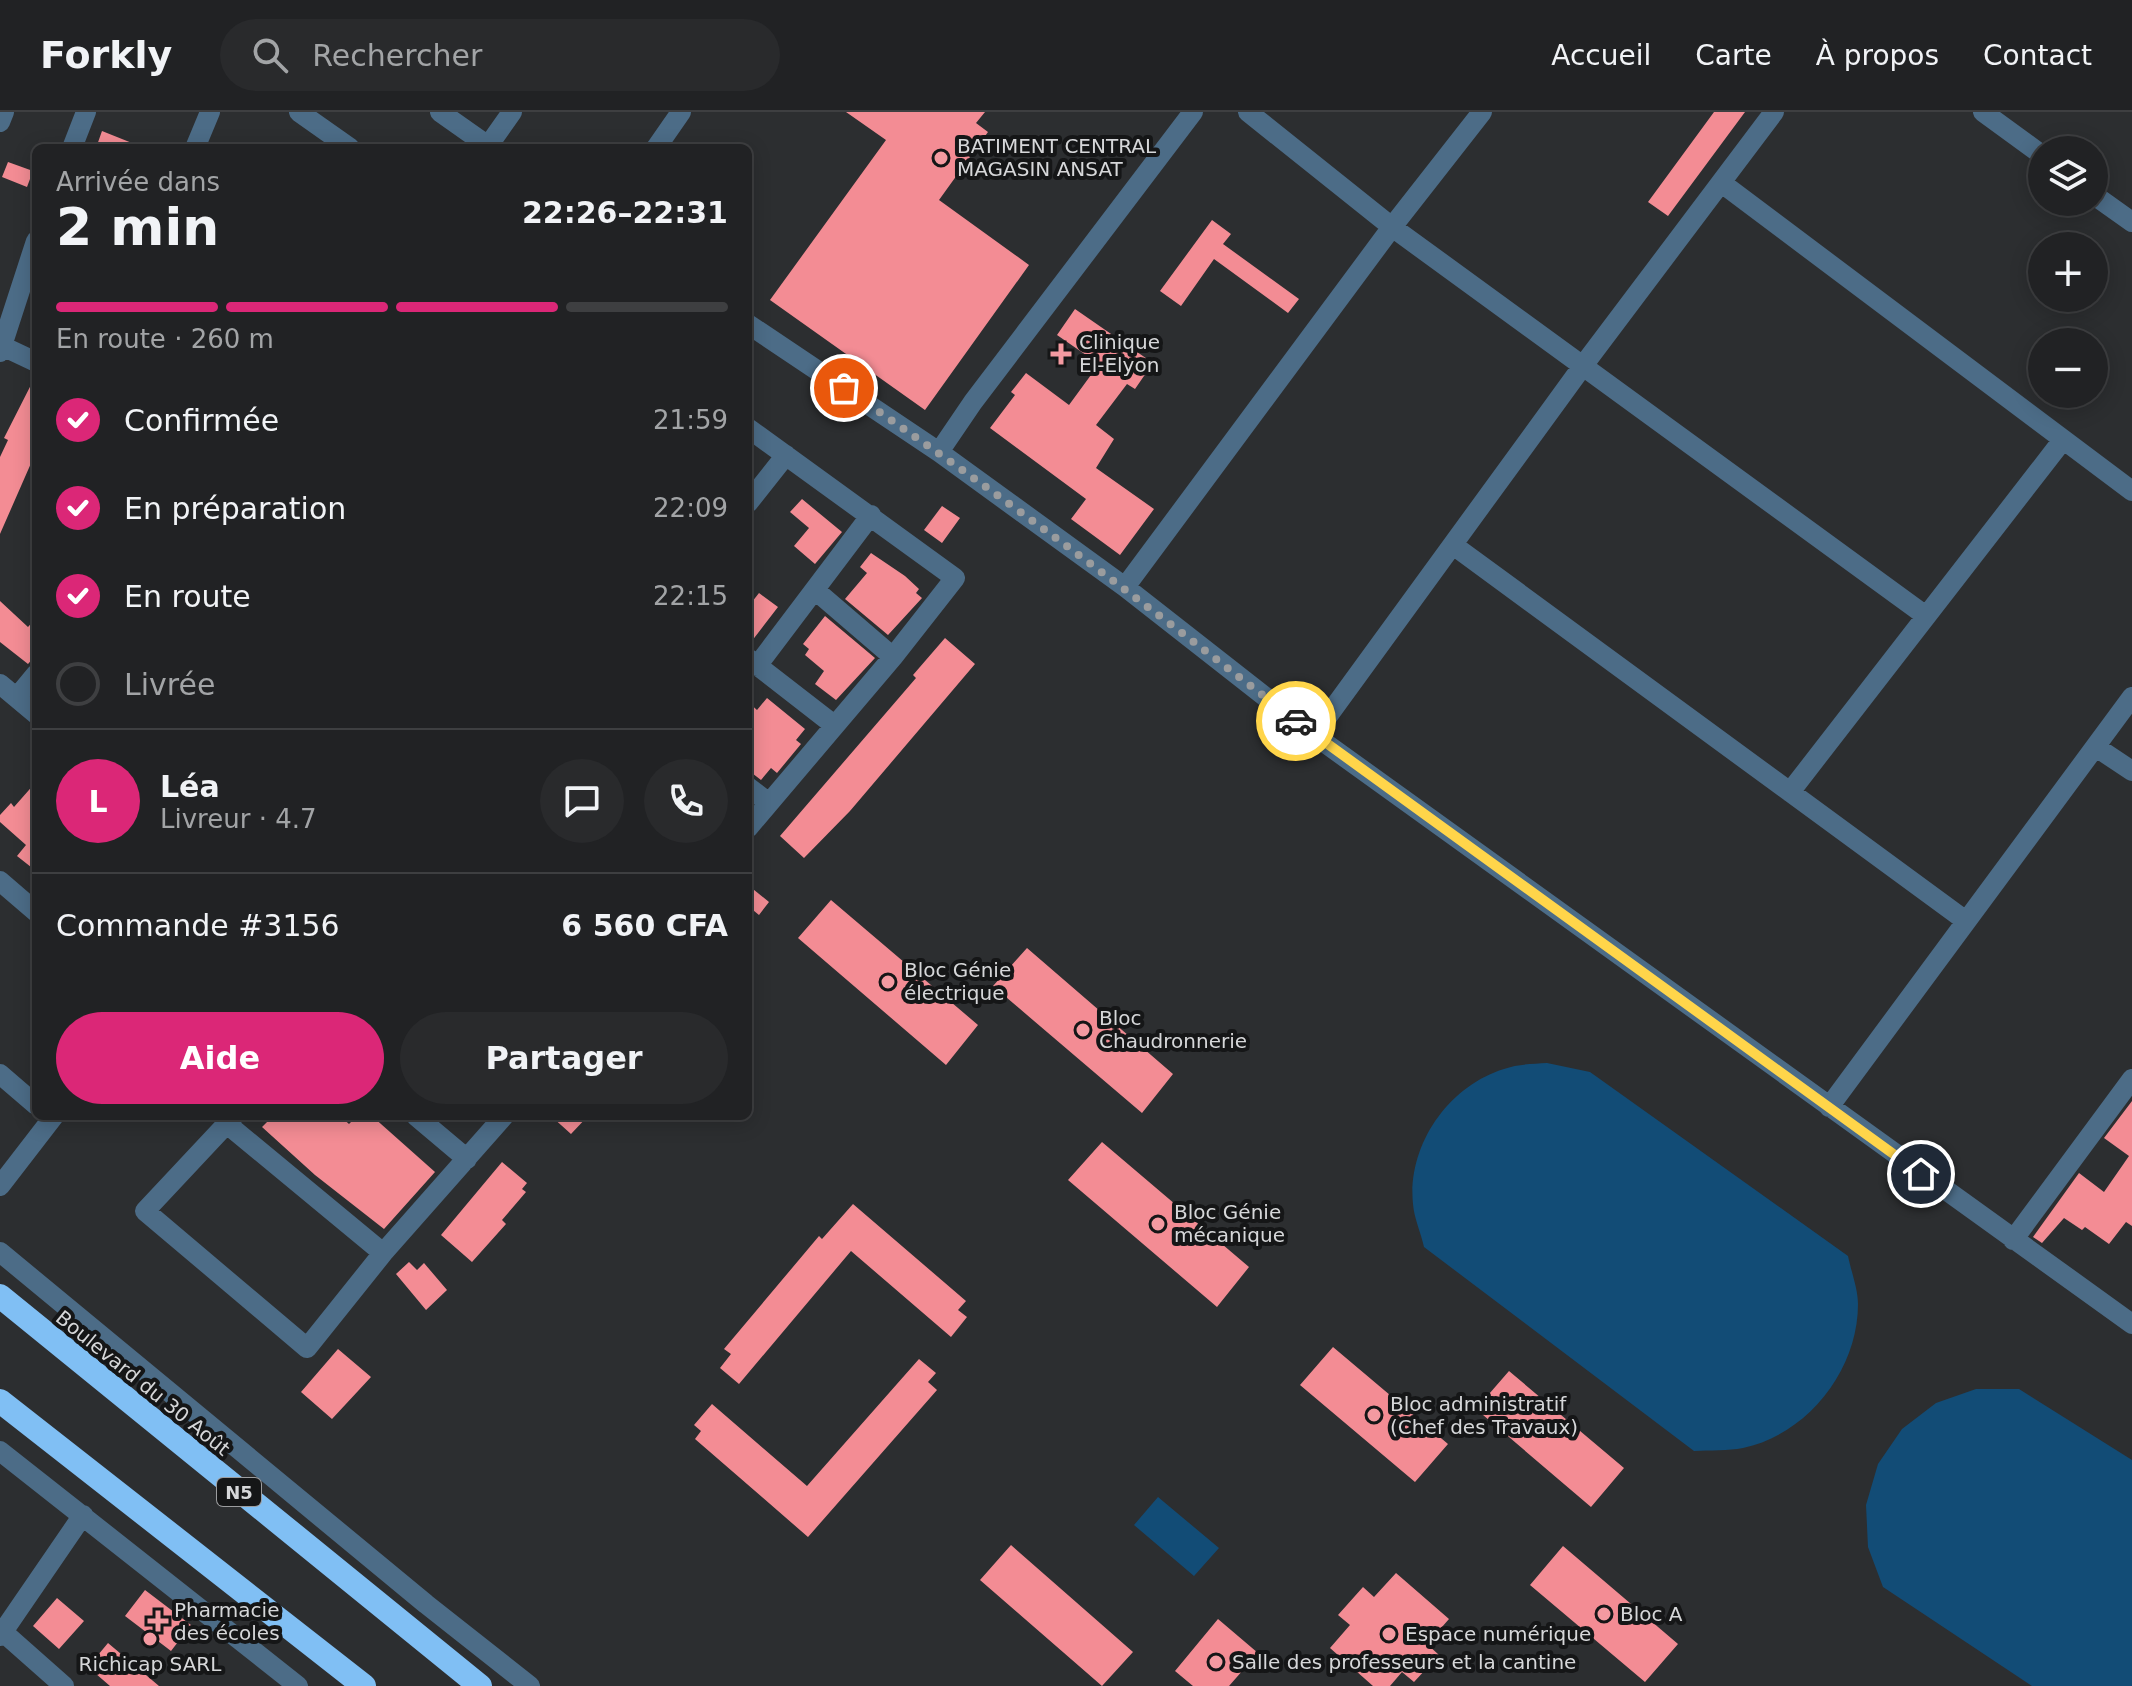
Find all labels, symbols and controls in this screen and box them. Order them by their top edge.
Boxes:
search box [220,19,780,91]
text: Forkly [40,33,172,77]
icon: search [248,33,292,77]
text: Rechercher [312,38,482,73]
text: Accueil [1551,39,1651,72]
text: Carte [1695,39,1772,72]
text: À propos [1816,39,1939,72]
text: Contact [1983,39,2092,72]
place label: BATIMENT CENTRAL MAGASIN ANSAT [957,134,1157,181]
map controls [2028,136,2108,408]
button: layers [2028,136,2108,216]
marker: BATIMENT CENTRAL MAGASIN ANSAT [932,149,950,167]
text: Arrivée dans [56,167,220,197]
text: 22:26–22:31 [522,195,728,230]
text: 2 min [56,197,219,257]
button: + [2028,232,2108,312]
text: En route · 260 m [56,324,274,354]
button: − [2028,328,2108,408]
place label: Clinique El-Elyon [1079,330,1160,377]
marker: Clinique El-Elyon [1050,343,1072,365]
pin [810,354,878,422]
icon: bag [822,366,866,410]
icon: check [56,398,100,442]
text: Confirmée [124,403,279,438]
text: 21:59 [653,405,728,435]
icon: check [56,486,100,530]
text: En préparation [124,491,346,526]
text: 22:09 [653,493,728,523]
icon: check [56,574,100,618]
text: En route [124,579,251,614]
text: 22:15 [653,581,728,611]
text: Livrée [124,667,215,702]
courier [1256,681,1336,761]
icon: car [1274,699,1318,743]
button: chat [540,759,624,843]
button: phone [644,759,728,843]
text: Léa [160,769,220,804]
text: L [88,784,108,819]
text: Livreur · 4.7 [160,804,317,834]
text: Commande #3156 [56,908,340,943]
text: 6 560 CFA [561,908,728,943]
place label: Bloc Génie électrique [904,958,1011,1005]
marker: Bloc Génie électrique [879,973,897,991]
place label: Bloc Chaudronnerie [1099,1006,1247,1053]
button: Aide [56,1012,384,1104]
button: Partager [400,1012,728,1104]
marker: Bloc Chaudronnerie [1074,1021,1092,1039]
pin [1887,1140,1955,1208]
icon: home [1899,1152,1943,1196]
place label: Bloc Génie mécanique [1174,1200,1285,1247]
marker: Bloc Génie mécanique [1149,1215,1167,1233]
street label: Boulevard du 30 Août [51,1305,235,1461]
place label: Bloc administratif (Chef des Travaux) [1390,1392,1578,1439]
marker: Bloc administratif (Chef des Travaux) [1365,1406,1383,1424]
road number: N5 [217,1478,261,1506]
place label: Pharmacie des écoles [174,1598,280,1645]
place label: Bloc A [1620,1602,1683,1626]
marker: Bloc A [1595,1605,1613,1623]
marker: Pharmacie des écoles [149,1612,167,1630]
place label: Espace numérique [1405,1622,1591,1646]
marker: Espace numérique [1380,1625,1398,1643]
marker: Richicap SARL [141,1630,159,1648]
place label: Salle des professeurs et la cantine [1232,1650,1576,1674]
place label: Richicap SARL [79,1652,222,1676]
marker: Salle des professeurs et la cantine [1207,1653,1225,1671]

